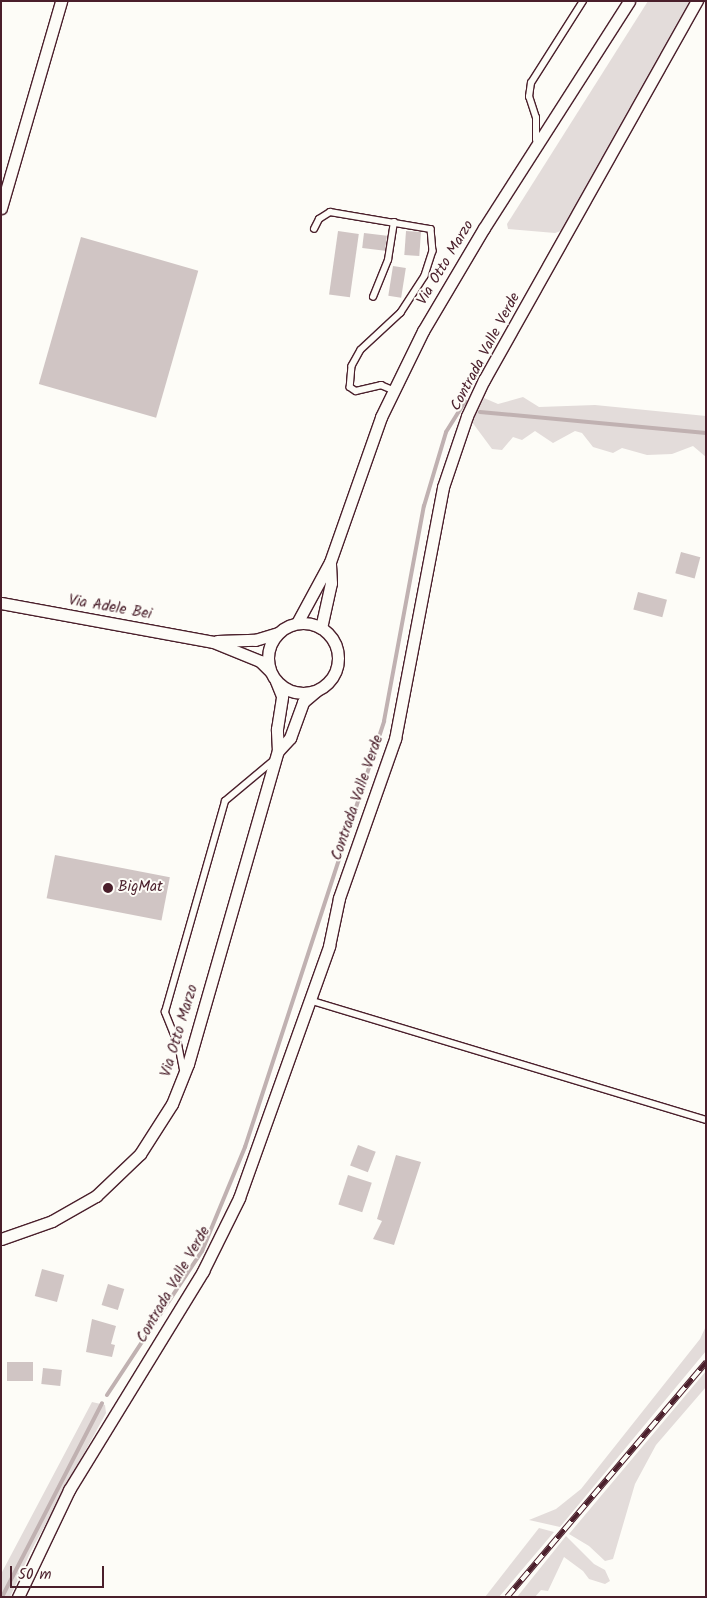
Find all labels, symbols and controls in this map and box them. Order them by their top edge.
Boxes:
street label: Via Otto Marzo [414,217,478,309]
street label: Contrada Valle Verde [447,290,525,414]
street label: Via Adele Bei [67,592,153,624]
street label: Contrada Valle Verde [328,733,388,863]
place label: BigMat [118,879,163,897]
marker: BigMat [102,882,114,894]
street label: Via Otto Marzo [157,983,203,1079]
street label: Contrada Valle Verde [133,1224,215,1346]
scale bar [12,1556,106,1588]
text: 50 m [18,1563,52,1587]

